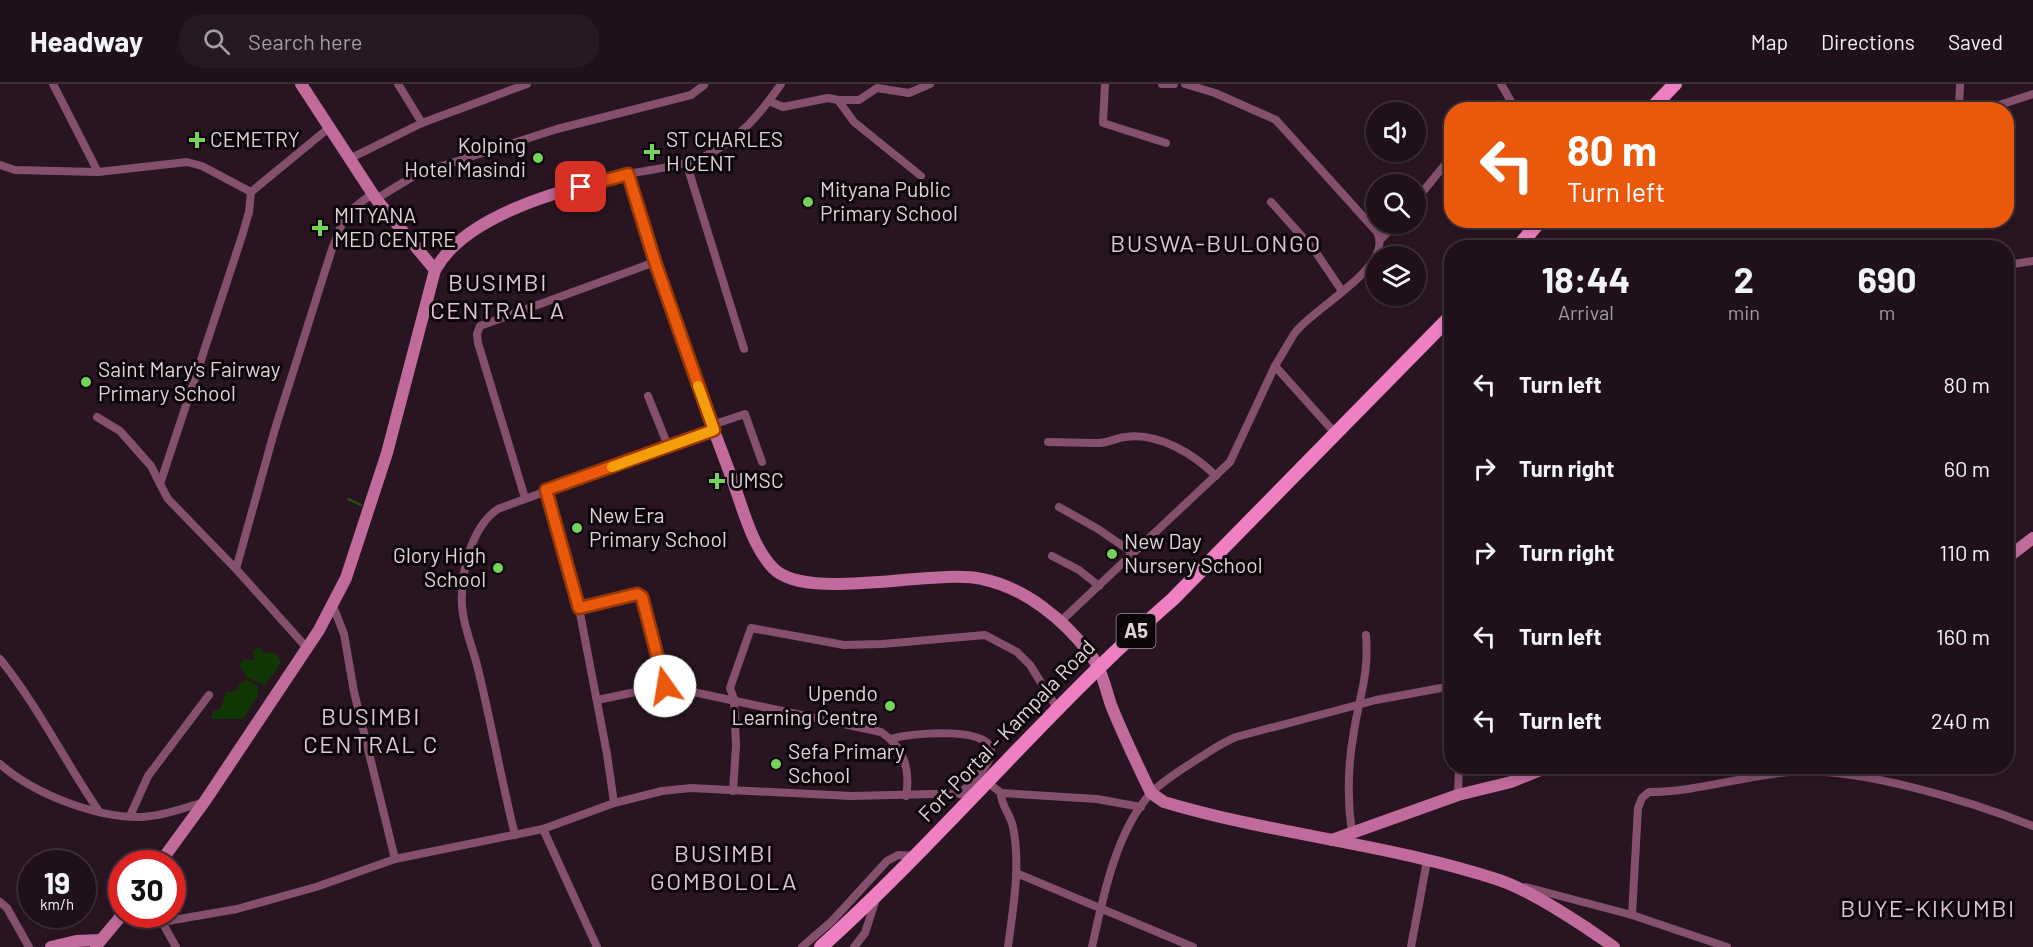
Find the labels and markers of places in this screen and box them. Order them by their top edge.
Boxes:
place label: CEMETRY [210,126,300,151]
place label: ST CHARLES H CENT [666,126,783,175]
marker: CEMETRY [188,131,206,149]
place label: Kolping Hotel Masindi [404,132,526,181]
marker: ST CHARLES H CENT [643,143,661,161]
marker: Kolping Hotel Masindi [531,151,545,165]
pin [555,161,606,212]
place label: Mityana Public Primary School [820,176,958,225]
marker: Mityana Public Primary School [801,195,815,209]
place label: MITYANA MED CENTRE [334,202,456,251]
marker: MITYANA MED CENTRE [311,219,329,237]
place label: Saint Mary's Fairway Primary School [98,356,281,405]
marker: Saint Mary's Fairway Primary School [79,375,93,389]
place label: UMSC [730,467,784,492]
marker: UMSC [708,472,726,490]
place label: New Era Primary School [589,502,727,551]
marker: New Era Primary School [570,521,584,535]
place label: New Day Nursery School [1124,528,1263,577]
place label: Glory High School [393,542,486,591]
marker: New Day Nursery School [1105,547,1119,561]
marker: Glory High School [491,561,505,575]
place label: Upendo Learning Centre [732,680,878,729]
marker: Upendo Learning Centre [883,699,897,713]
place label: Sefa Primary School [788,738,905,787]
marker: Sefa Primary School [769,757,783,771]

